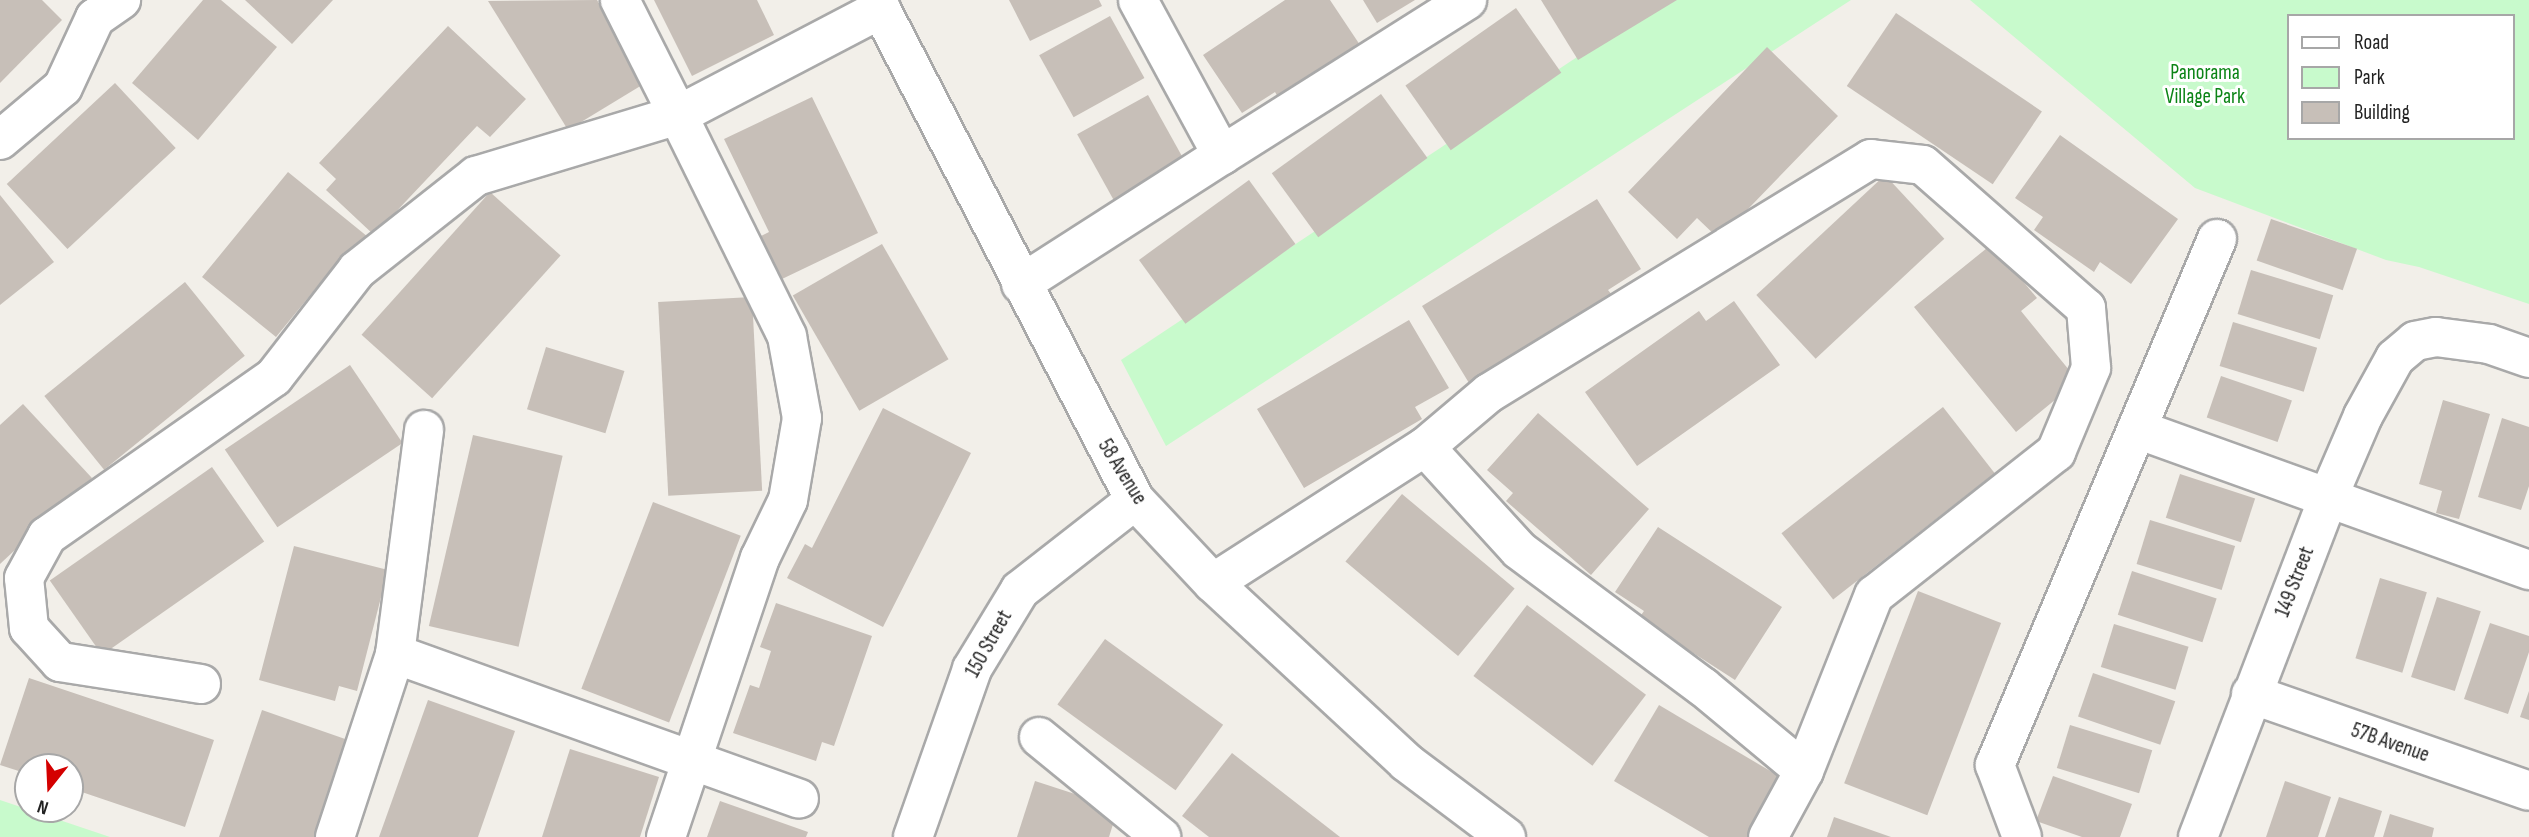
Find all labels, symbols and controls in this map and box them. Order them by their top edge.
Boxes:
legend [2288,14,2515,140]
text: Road [2354,30,2389,55]
park label: Panorama Village Park [2165,60,2245,110]
text: Park [2354,65,2385,90]
text: Building [2354,100,2410,125]
street label: 58 Avenue [1092,435,1152,509]
street label: 149 Street [2270,543,2320,621]
street label: 150 Street [960,606,1018,682]
street label: 57B Avenue [2348,718,2432,768]
north arrow [14,753,84,823]
text: N [35,794,51,819]

